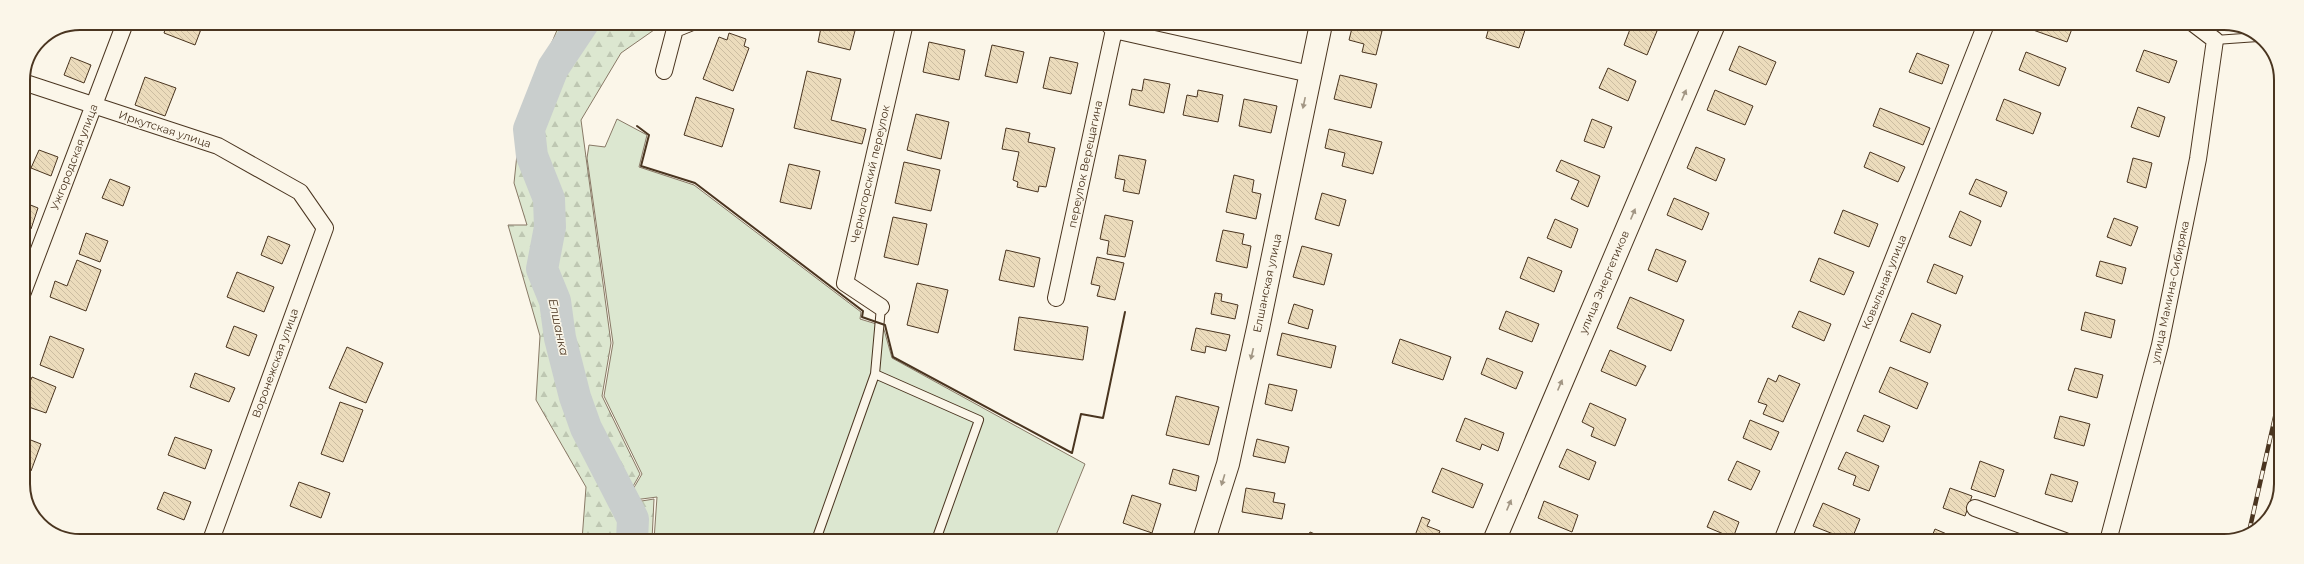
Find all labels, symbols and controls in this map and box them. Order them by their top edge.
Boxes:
one-way arrow [1681,89,1687,100]
one-way arrow [1301,97,1307,109]
street label: переулок Верещагина [1065,99,1105,229]
street label: Ужгородская улица [47,102,101,212]
street label: Черногорский переулок [847,103,893,244]
street label: Иркутская улица [117,107,213,151]
one-way arrow [1630,209,1636,220]
street label: улица Мамина-Сибиряка [2148,219,2192,366]
street label: улица Энергетиков [1575,228,1632,337]
street label: Елшанская улица [1250,232,1284,334]
street label: Ковыльная улица [1859,233,1909,331]
water label: Елшанка [546,297,572,357]
street label: Воронежская улица [249,306,301,420]
one-way arrow [1249,347,1255,360]
one-way arrow [1557,380,1563,391]
one-way arrow [1219,474,1225,486]
one-way arrow [1506,499,1512,510]

